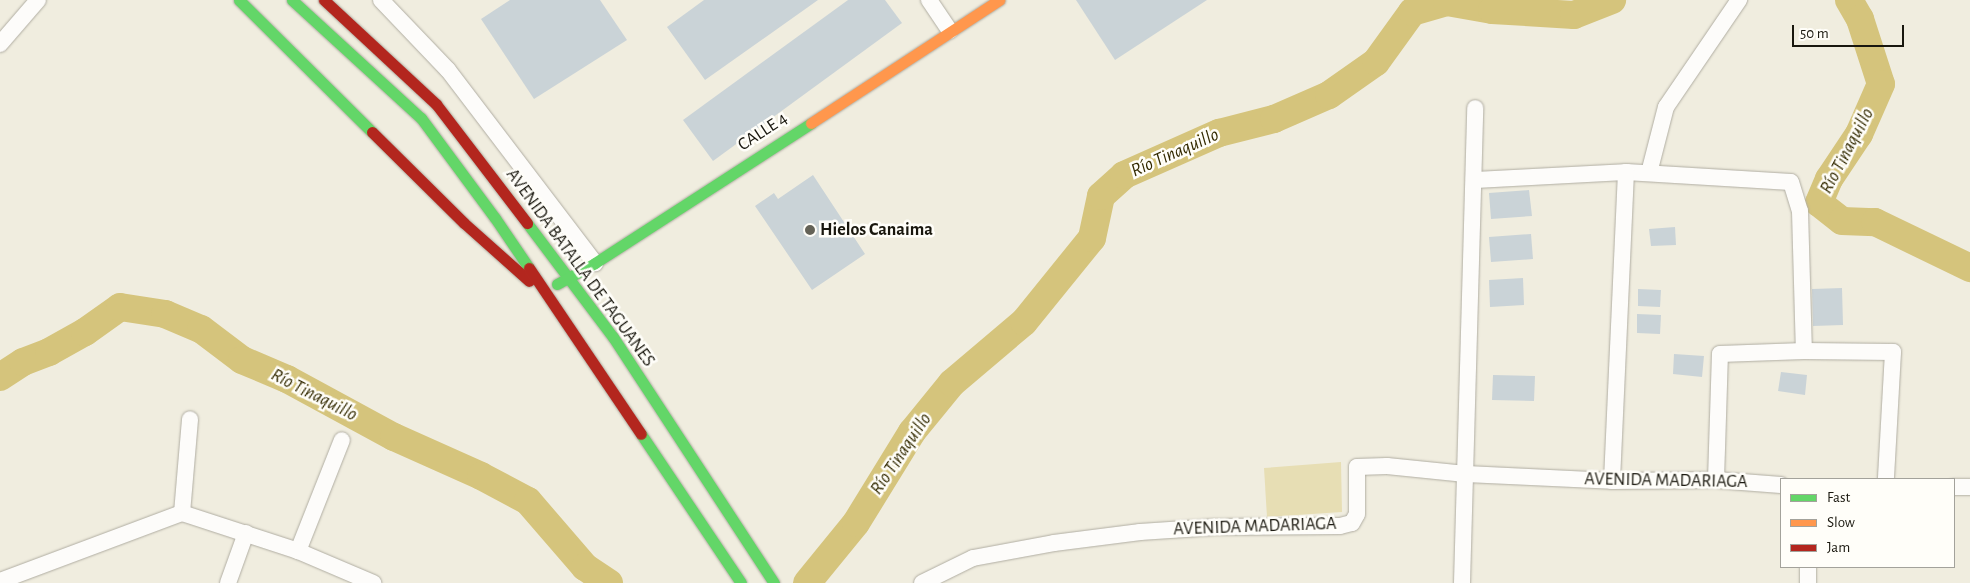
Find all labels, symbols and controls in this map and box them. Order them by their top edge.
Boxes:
scale bar [1795,15,1908,47]
text: 50 m [1800,26,1829,41]
water label: Río Tinaquillo [1815,104,1879,198]
street label: CALLE 4 [734,108,792,156]
water label: Río Tinaquillo [1128,124,1222,182]
street label: AVENIDA BATALLA DE TAGUANES [501,165,659,371]
place label: Hielos Canaima [820,219,933,241]
marker: Hielos Canaima [804,224,816,236]
water label: Río Tinaquillo [267,364,361,426]
water label: Río Tinaquillo [865,409,937,499]
street label: AVENIDA MADARIAGA [1584,469,1748,493]
legend [1780,478,1955,568]
text: Fast [1827,490,1850,505]
street label: AVENIDA MADARIAGA [1173,513,1337,541]
text: Slow [1827,515,1855,530]
text: Jam [1827,540,1850,555]

